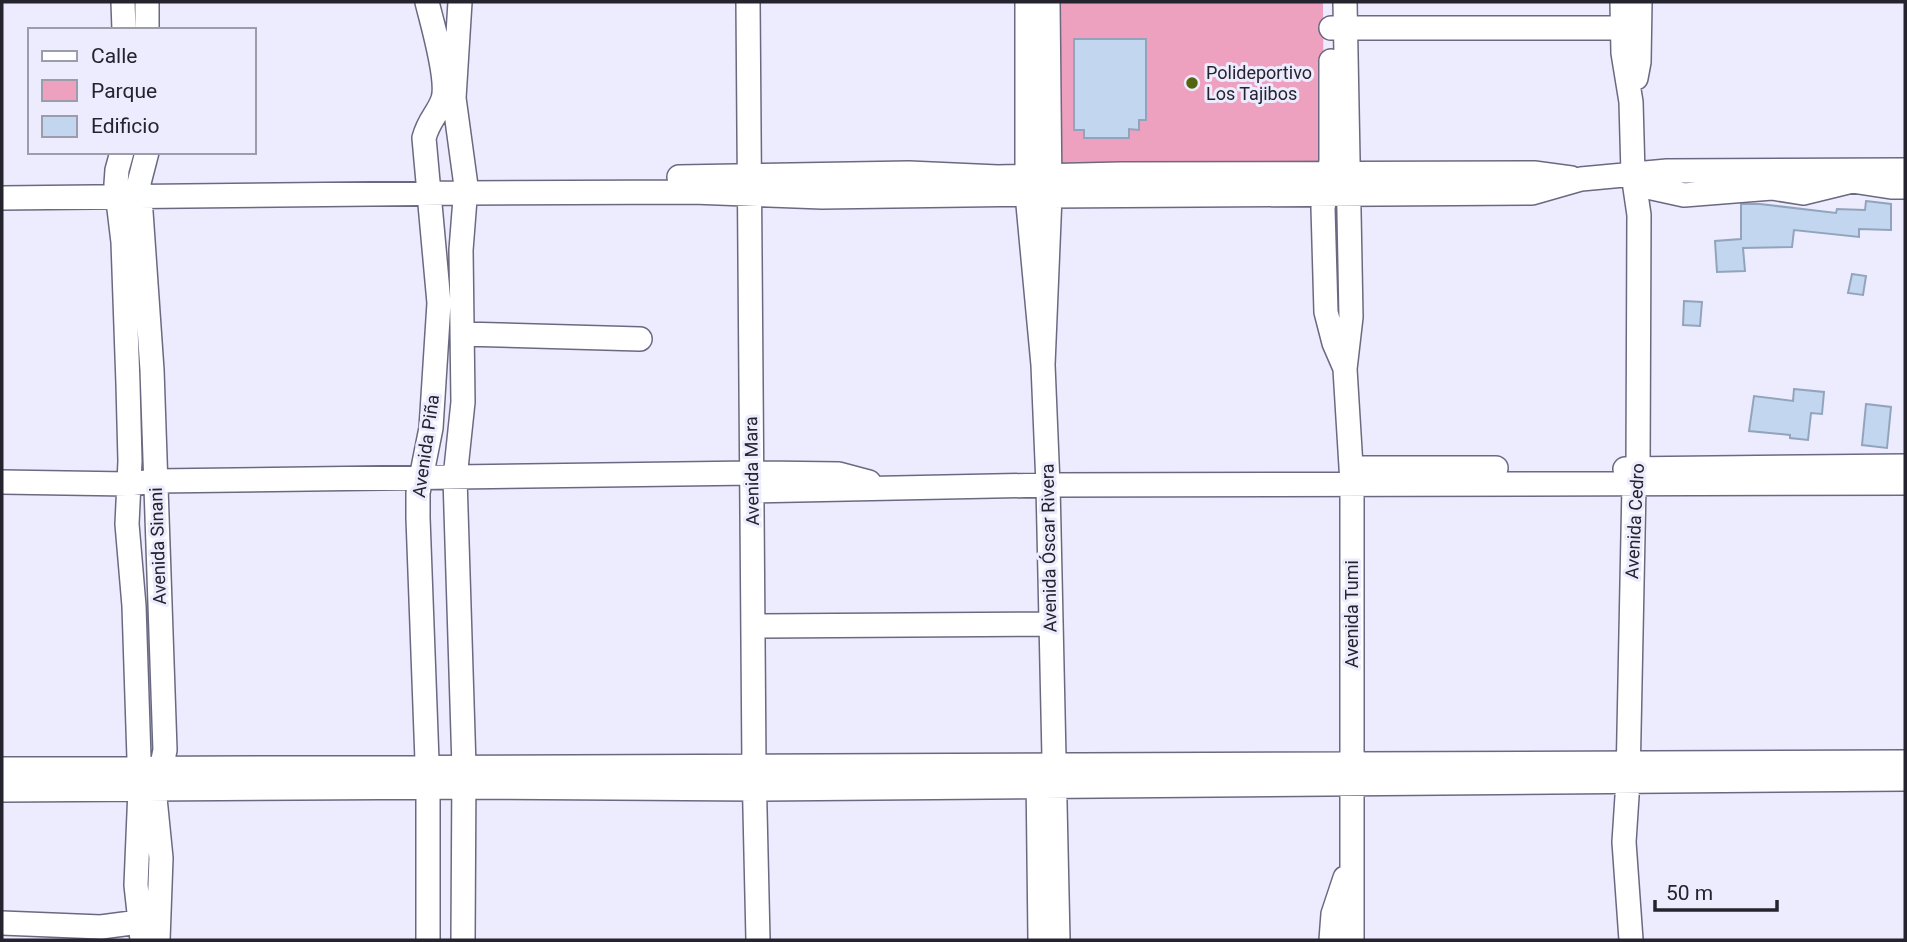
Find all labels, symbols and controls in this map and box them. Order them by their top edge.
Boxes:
legend [28,28,256,154]
text: Calle [91,44,137,68]
place label: Polideportivo Los Tajibos [1206,62,1312,104]
marker: Polideportivo Los Tajibos [1184,75,1200,91]
text: Parque [91,79,157,103]
text: Edificio [91,114,159,138]
street label: Avenida Piña [408,393,443,499]
street label: Avenida Mara [740,416,763,526]
street label: Avenida Óscar Rivera [1037,463,1060,633]
street label: Avenida Cedro [1621,463,1648,579]
street label: Avenida Sinani [145,487,170,605]
street label: Avenida Tumi [1341,560,1362,668]
scale bar [1655,869,1778,913]
text: 50 m [1666,881,1713,905]

